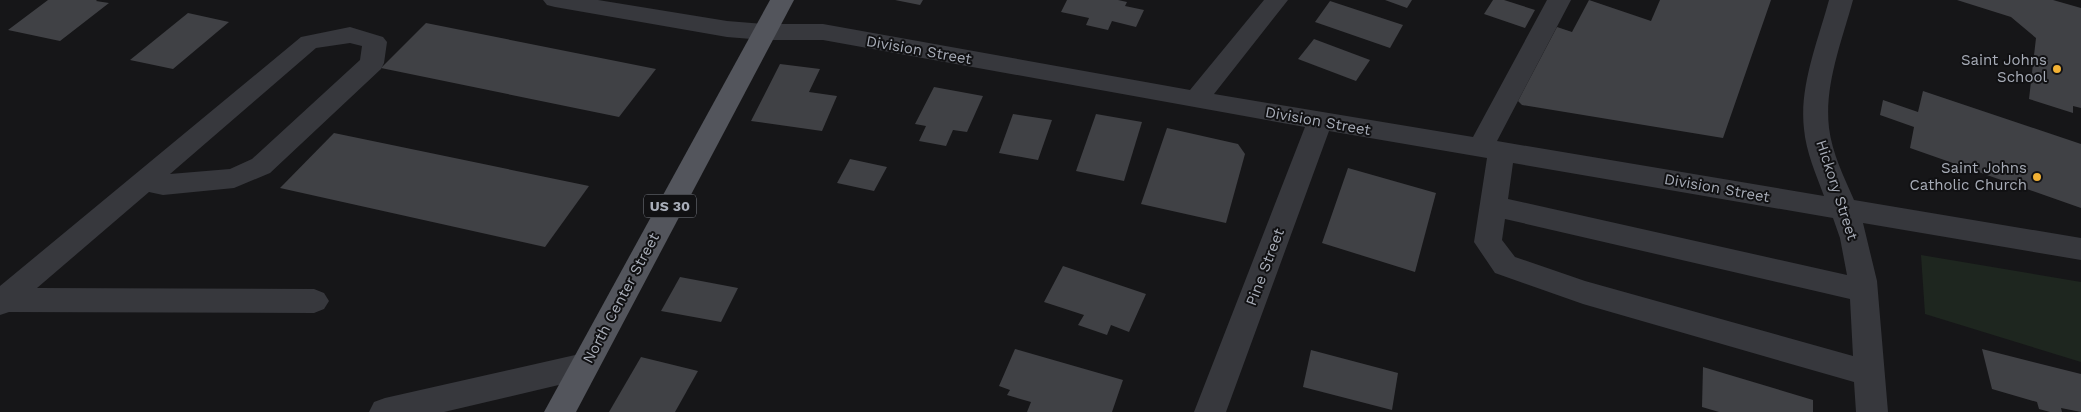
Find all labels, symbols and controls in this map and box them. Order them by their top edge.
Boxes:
street label: Division Street [865,32,974,68]
place label: Saint Johns School [1961,51,2047,86]
marker: Saint Johns School [2051,63,2063,75]
street label: Division Street [1264,103,1373,139]
street label: Hickory Street [1812,138,1862,243]
place label: Saint Johns Catholic Church [1909,159,2027,194]
street label: Division Street [1663,170,1772,206]
marker: Saint Johns Catholic Church [2031,171,2043,183]
road number: US 30 [644,195,696,218]
street label: Pine Street [1242,225,1288,308]
street label: North Center Street [579,229,663,366]

